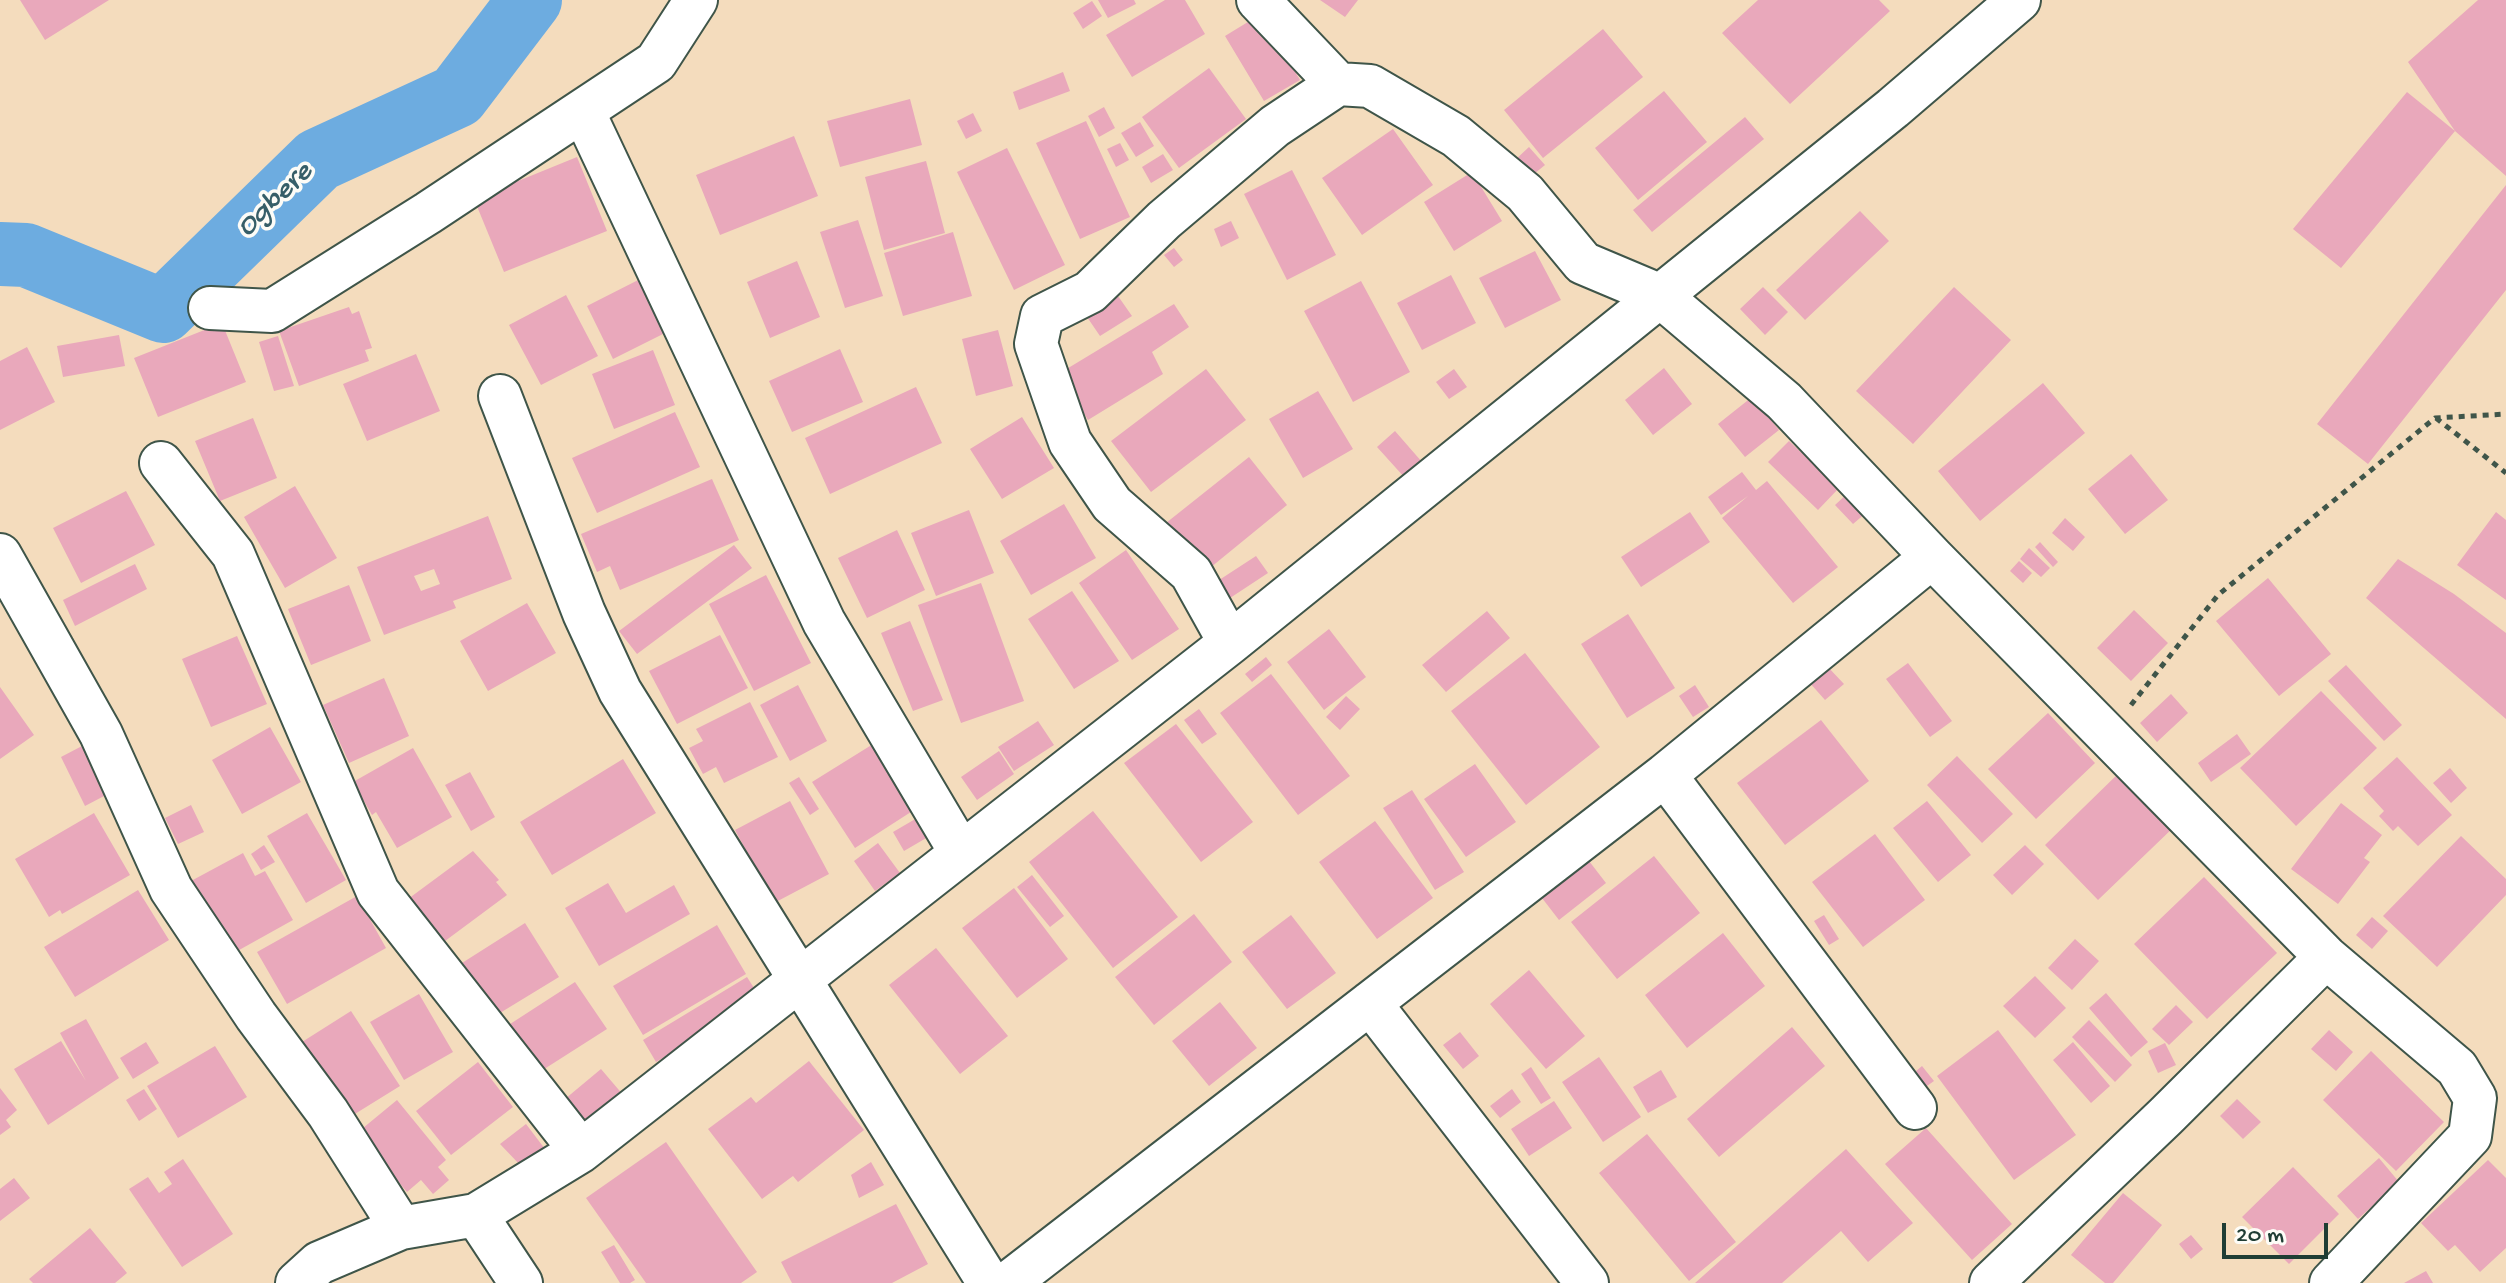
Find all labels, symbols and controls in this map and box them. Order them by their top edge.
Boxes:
water label: Ogbere [230,156,322,246]
scale bar [2226,1207,2332,1257]
text: 20 m [2236,1222,2284,1251]

